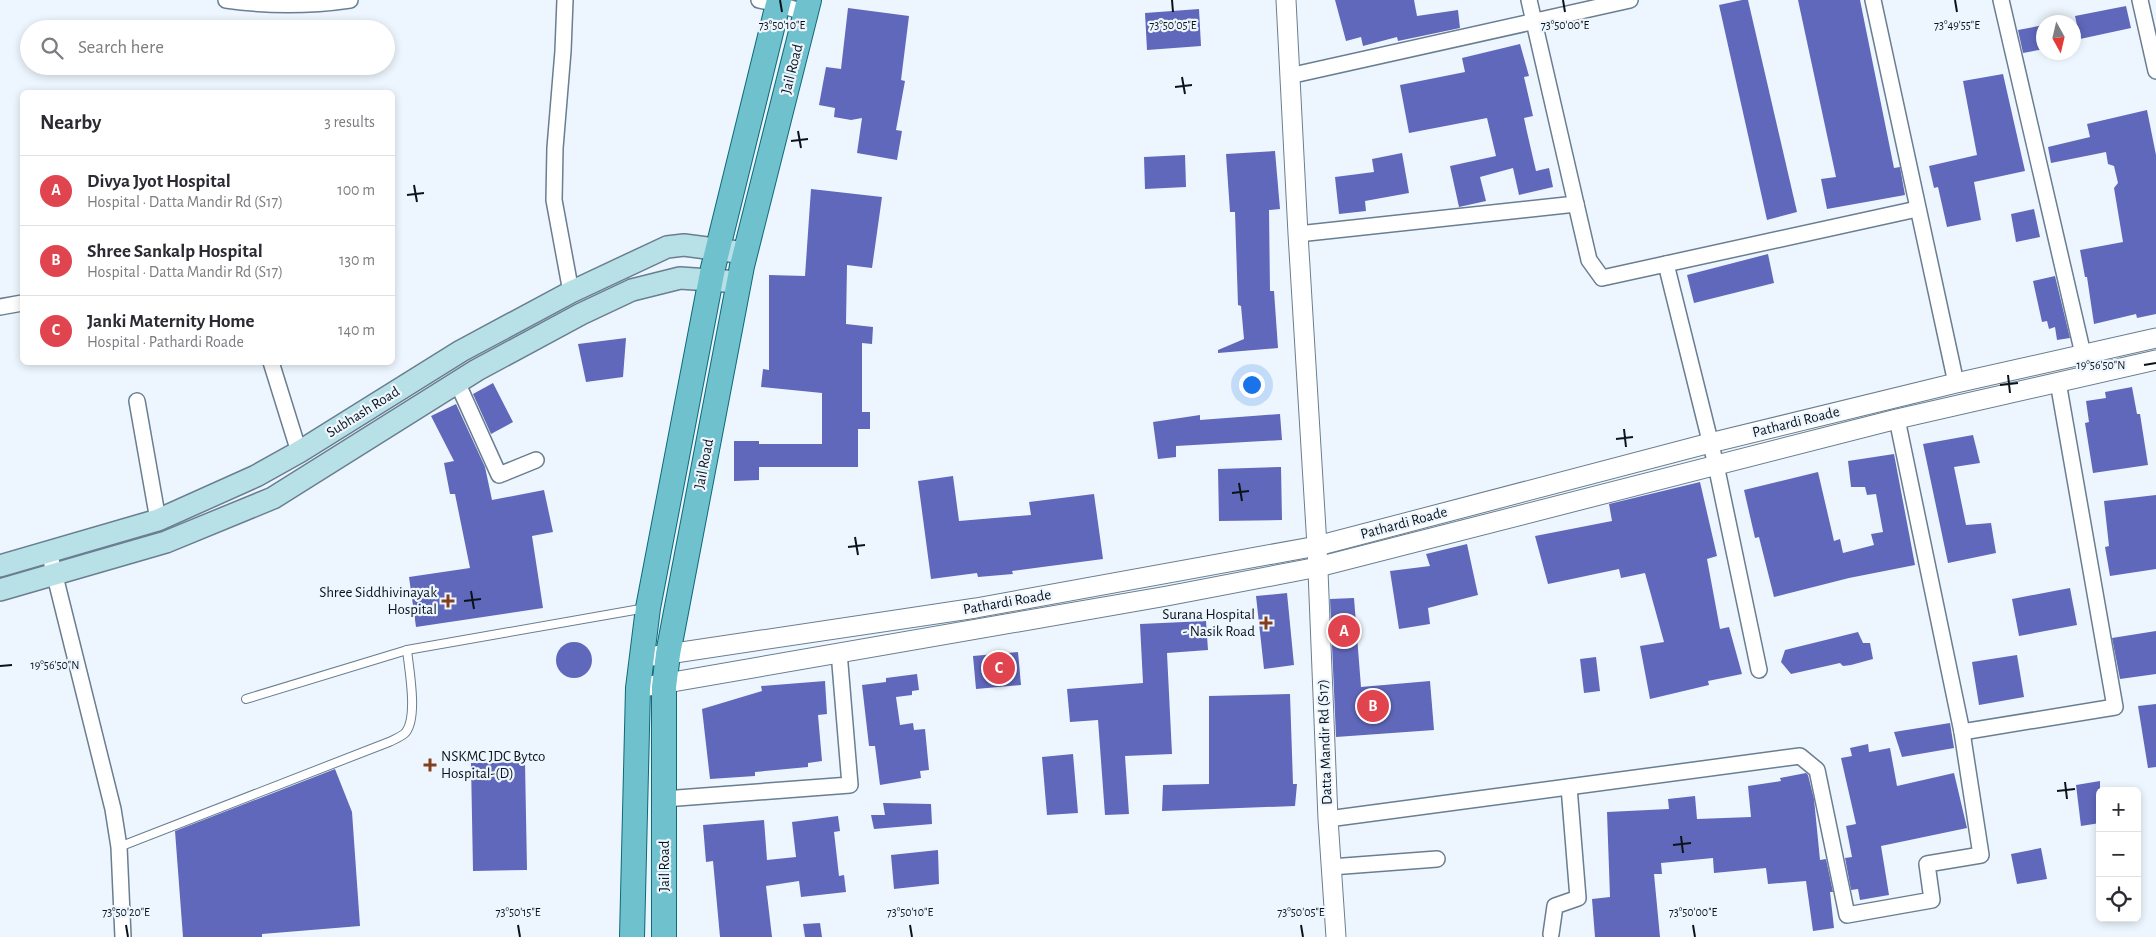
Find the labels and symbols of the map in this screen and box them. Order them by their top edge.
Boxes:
north arrow [2036,15,2081,60]
text: 73°50'10"E [759,19,805,31]
text: 73°50'05"E [1149,19,1197,31]
text: 73°50'00"E [1541,19,1590,31]
text: 73°49'55"E [1934,19,1980,31]
street label: Jail Road [779,42,805,96]
text: 19°56'50"N [2077,359,2125,371]
your location [1239,372,1265,398]
street label: Subhash Road [324,384,402,440]
street label: Pathardi Roade [1751,404,1841,440]
street label: Jail Road [692,437,716,490]
street label: Pathardi Roade [1359,504,1449,542]
place label: Shree Siddhivinayak Hospital [319,585,437,617]
street label: Pathardi Roade [962,587,1052,617]
marker: Shree Siddhivinayak Hospital [441,594,455,608]
place label: Surana Hospital - Nasik Road [1162,607,1255,639]
pin: A [1328,612,1360,650]
marker: Surana Hospital - Nasik Road [1259,616,1273,630]
pin: C [983,649,1015,687]
text: 19°56'50"N [31,659,79,671]
street label: Datta Mandir Rd (S17) [1315,679,1335,805]
pin: B [1357,687,1389,725]
place label: NSKMC JDC Bytco Hospital-(D) [441,749,545,781]
marker: NSKMC JDC Bytco Hospital-(D) [423,758,437,772]
street label: Jail Road [657,840,672,891]
text: 73°50'20"E [102,906,150,918]
text: 73°50'15"E [495,906,541,918]
text: 73°50'10"E [887,906,933,918]
text: 73°50'05"E [1277,906,1325,918]
text: 73°50'00"E [1669,906,1718,918]

